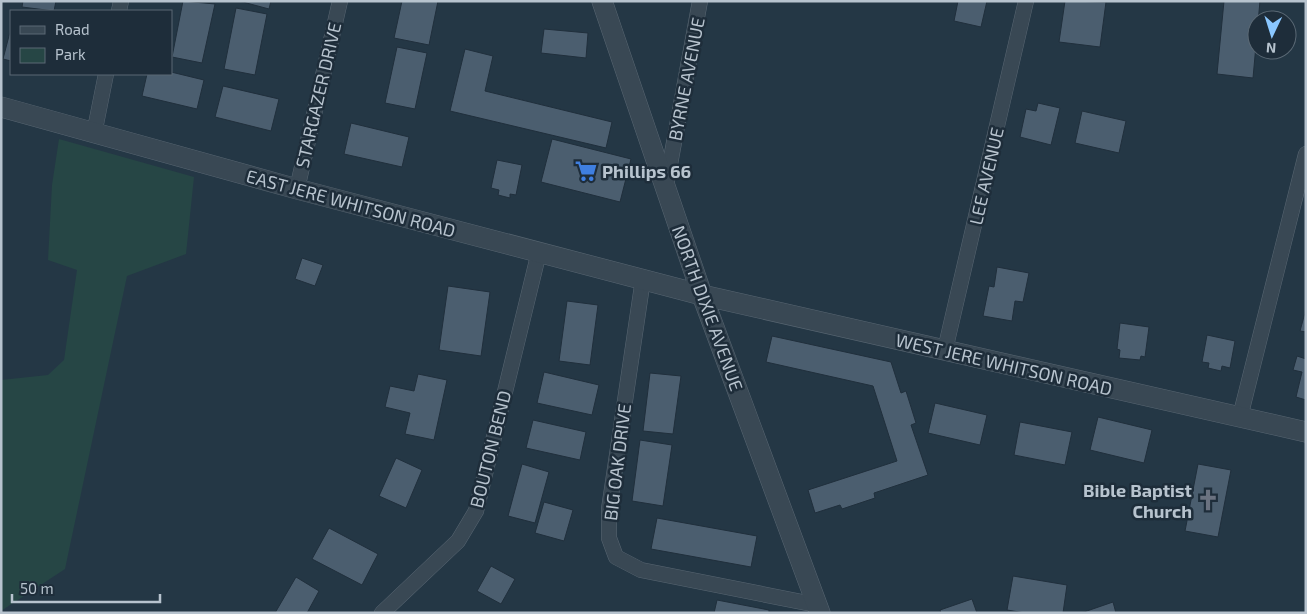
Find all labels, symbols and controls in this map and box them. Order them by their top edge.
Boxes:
legend [10,10,172,75]
north arrow [1247,10,1297,60]
street label: BYRNE AVENUE [663,16,709,142]
text: Road [55,20,90,38]
street label: STARGAZER DRIVE [291,20,345,170]
text: N [1265,40,1277,57]
text: Park [55,45,86,63]
street label: LEE AVENUE [964,125,1008,227]
supermarket icon: Phillips 66 [573,158,599,184]
place label: Phillips 66 [602,160,691,182]
street label: EAST JERE WHITSON ROAD [244,164,458,242]
street label: NORTH DIXIE AVENUE [668,222,748,394]
street label: WEST JERE WHITSON ROAD [894,328,1114,400]
street label: BOUTON BEND [465,388,515,510]
street label: BIG OAK DRIVE [599,402,635,522]
place label: Bible Baptist Church [1083,479,1193,522]
church icon: Bible Baptist Church [1195,487,1221,513]
scale bar [12,572,160,604]
text: 50 m [20,579,54,597]

